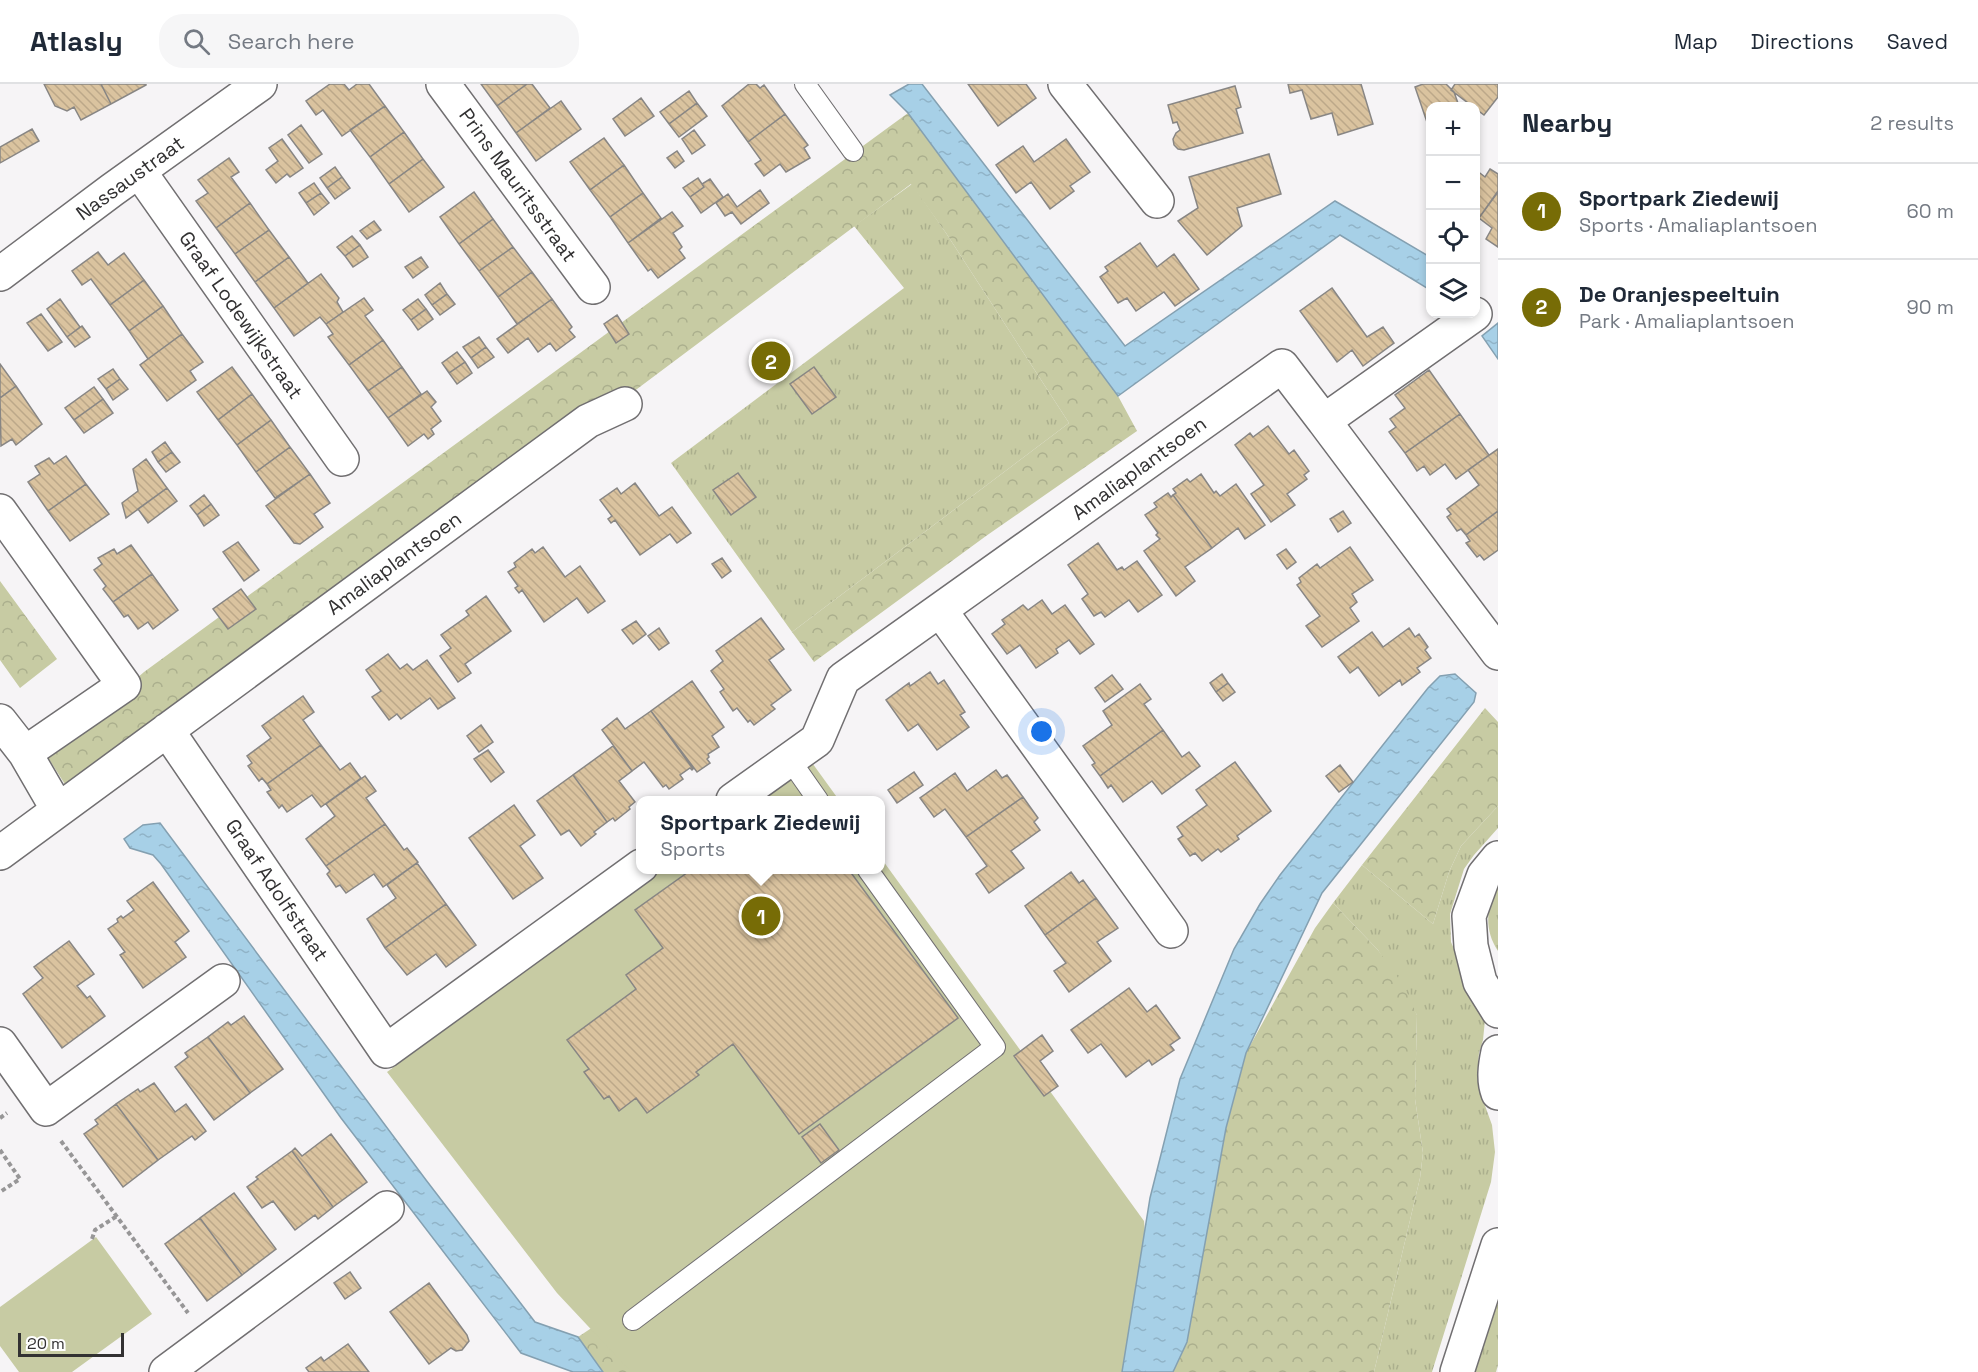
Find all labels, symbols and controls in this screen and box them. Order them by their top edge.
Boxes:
search box [159,14,579,68]
text: Atlasly [30,23,123,59]
icon: search [180,25,213,58]
text: Search here [228,27,354,55]
text: Map [1674,28,1718,55]
text: Directions [1751,28,1854,55]
text: Saved [1887,28,1948,55]
map controls [1426,102,1480,318]
button: + [1426,102,1480,156]
street label: Prins Mauritsstraat [454,103,582,267]
text: Nearby [1522,106,1612,140]
text: 2 results [1870,110,1954,136]
street label: Nassaustraat [71,130,189,226]
button: − [1426,156,1480,210]
text: Sportpark Ziedewij [1579,184,1779,212]
text: 1 [1537,198,1546,224]
text: 60 m [1907,198,1954,224]
button: locate [1426,210,1480,264]
text: Sports · Amaliaplantsoen [1579,212,1818,238]
street label: Graaf Lodewijkstraat [173,226,309,404]
button: layers [1426,264,1480,318]
text: De Oranjespeeltuin [1579,280,1780,308]
text: 2 [1536,294,1547,320]
text: 90 m [1907,294,1954,320]
text: Park · Amaliaplantsoen [1579,308,1794,334]
pin: 2 [752,338,790,384]
street label: Amaliaplantsoen [1067,410,1211,526]
street label: Amaliaplantsoen [322,505,466,621]
your location [1027,717,1056,746]
popup [636,796,885,874]
text: Sportpark Ziedewij [661,808,860,836]
street label: Graaf Adolfstraat [220,814,334,966]
text: Sports [661,836,725,862]
pin: 1 [742,894,780,938]
scale bar [18,1330,124,1358]
text: 20 m [27,1333,65,1354]

